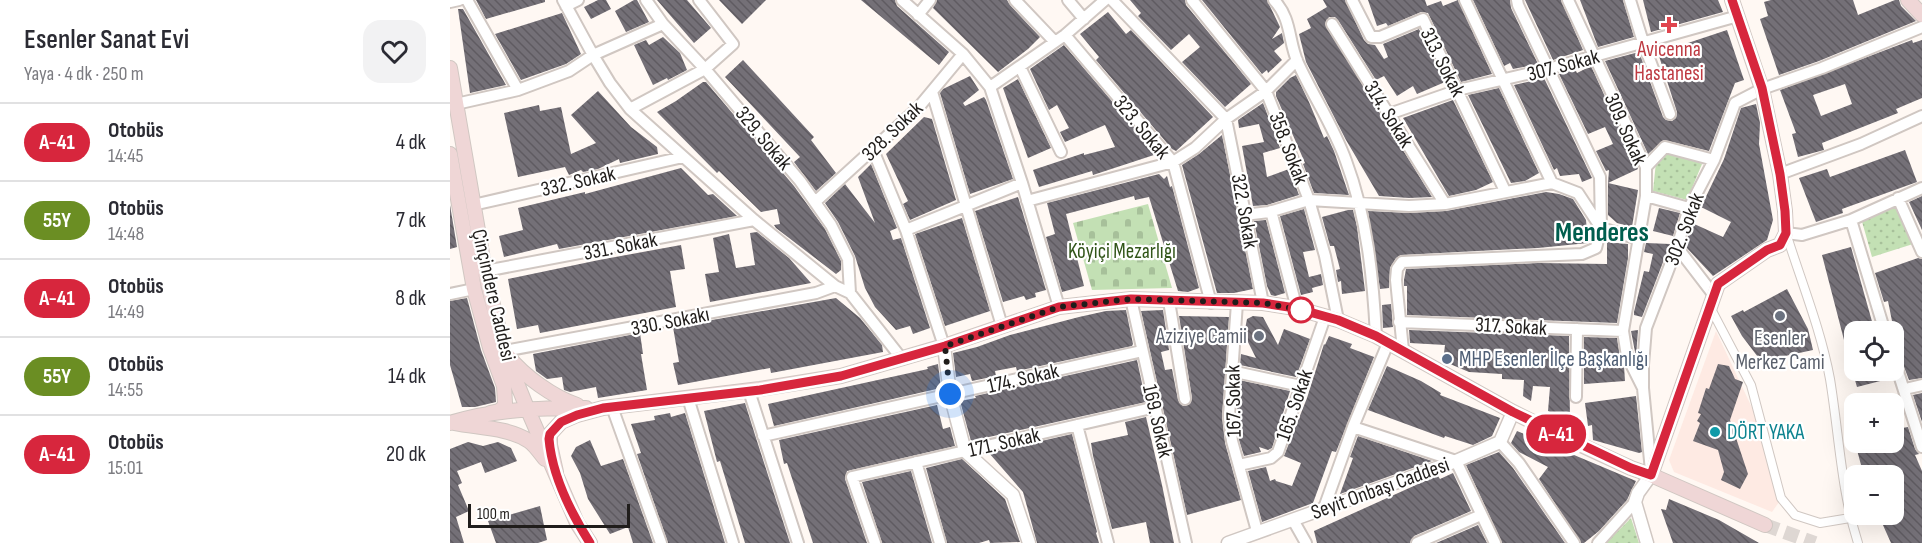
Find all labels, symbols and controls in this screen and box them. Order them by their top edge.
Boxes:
marker: Avicenna Hastanesi [1660,16,1678,34]
button: heart [363,20,426,83]
text: Esenler Sanat Evi [24,23,189,56]
street label: 313. Sokak [1415,24,1471,101]
place label: Avicenna Hastanesi [1634,37,1704,86]
street label: 307. Sokak [1524,44,1602,87]
text: Yaya · 4 dk · 250 m [24,62,144,86]
street label: 314. Sokak [1358,76,1419,152]
street label: 309. Sokak [1599,89,1652,169]
street label: 323. Sokak [1108,90,1175,164]
street label: 328. Sokak [856,96,928,167]
street label: 329. Sokak [730,101,797,175]
street label: 358. Sokak [1263,108,1314,188]
text: Otobüs [108,117,164,144]
text: 4 dk [396,129,426,156]
text: A-41 [39,130,75,155]
text: 14:45 [108,144,144,168]
street label: 332. Sokak [539,161,618,202]
street label: 322. Sokak [1226,172,1263,250]
street label: 302. Sokak [1659,189,1710,269]
text: Otobüs [108,195,164,222]
text: 7 dk [396,207,426,234]
text: 55Y [43,208,71,233]
district label: Menderes [1555,217,1649,249]
text: 14:48 [108,222,144,246]
street label: Çinçindere Caddesi [466,227,521,363]
street label: 331. Sokak [581,227,659,266]
park label: Köyiçi Mezarlığı [1068,239,1176,264]
text: Otobüs [108,273,164,300]
text: 8 dk [395,285,426,312]
text: A-41 [39,286,75,311]
unlabelled marker [1288,297,1314,323]
text: 14:49 [108,300,144,324]
street label: 330. Sokakı [629,302,711,341]
marker: Esenler Merkez Cami [1773,309,1787,323]
street label: 317. Sokak [1474,312,1547,341]
map controls [1844,321,1904,525]
button: locate [1844,321,1904,381]
place label: Aziziye Camii [1155,324,1247,349]
place label: Esenler Merkez Cami [1735,326,1825,375]
marker: Aziziye Camii [1252,329,1266,343]
place label: MHP Esenler İlçe Başkanlığı [1459,347,1648,372]
text: Otobüs [108,351,164,378]
marker: MHP Esenler İlçe Başkanlığı [1440,352,1454,366]
street label: 174. Sokak [985,358,1061,399]
text: 14 dk [388,363,426,390]
text: 55Y [43,364,71,389]
street label: 167. Sokak [1220,365,1247,437]
street label: 165. Sokak [1271,366,1318,444]
text: 14:55 [108,378,143,402]
your location [935,379,965,409]
street label: 169. Sokak [1137,382,1178,460]
button: + [1844,393,1904,453]
line badge: A-41 [1514,414,1598,454]
place label: DÖRT YAKA [1727,420,1805,445]
street label: 171. Sokak [966,422,1042,463]
text: A-41 [1538,422,1574,447]
marker: DÖRT YAKA [1708,425,1722,439]
text: Otobüs [108,429,164,456]
text: 20 dk [386,441,426,468]
text: A-41 [39,442,75,467]
street label: Seyit Onbaşı Caddesi [1308,452,1453,525]
text: 15:01 [108,456,143,480]
button: − [1844,465,1904,525]
scale bar [468,501,630,528]
text: 100 m [477,505,510,524]

